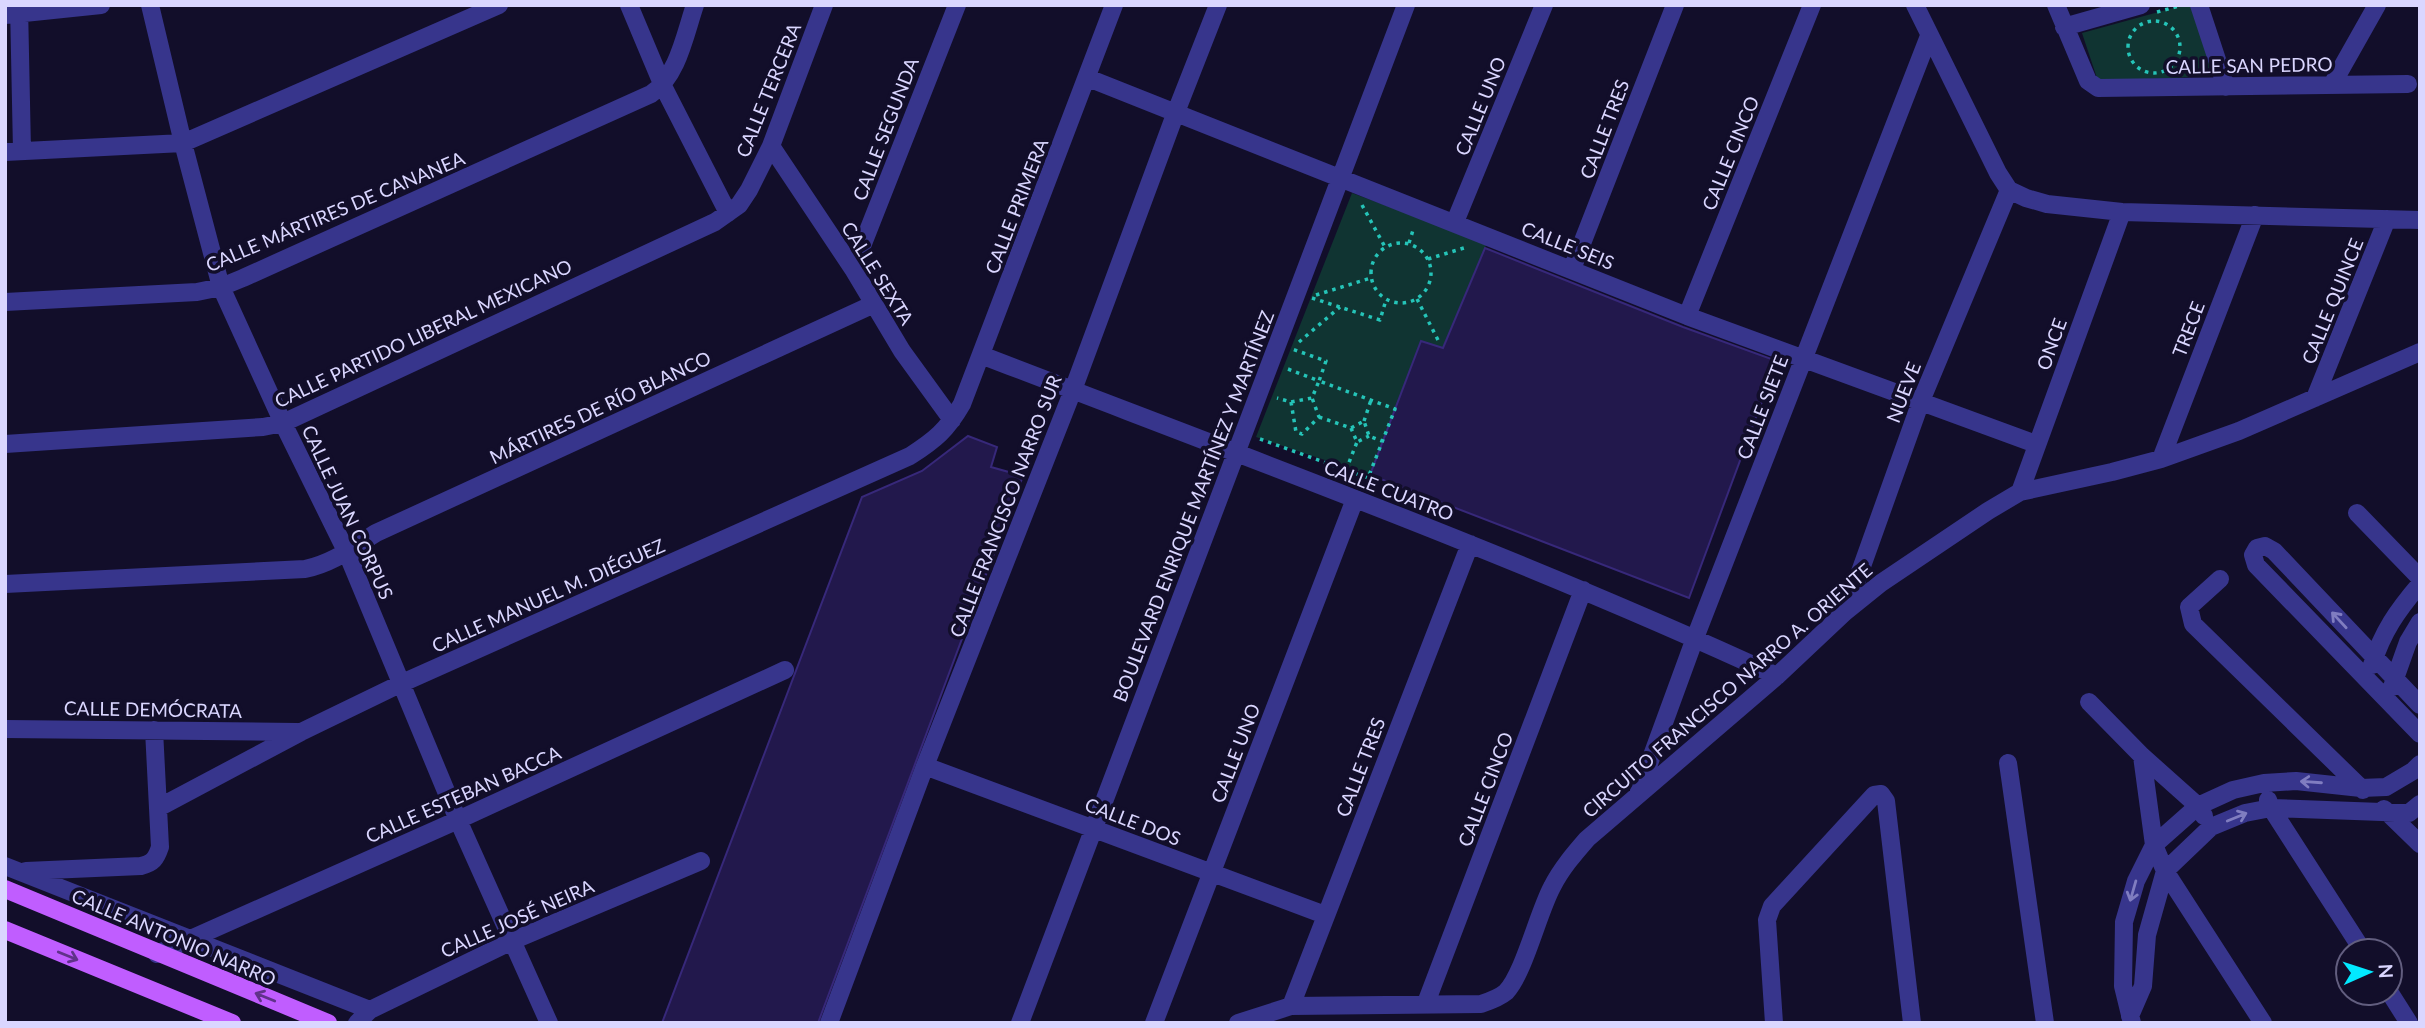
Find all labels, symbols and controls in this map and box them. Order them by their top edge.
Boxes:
street label: CALLE TERCERA [731,19,805,160]
street label: CALLE SAN PEDRO [2165,52,2333,78]
street label: CALLE UNO [1450,53,1510,159]
street label: CALLE SEGUNDA [847,54,923,204]
street label: CALLE TRES [1574,76,1634,182]
street label: CALLE CINCO [1697,93,1763,213]
street label: CALLE PRIMERA [980,135,1052,277]
street label: CALLE MÁRTIRES DE CANANEA [202,146,468,276]
street label: CALLE SEIS [1518,216,1618,274]
street label: CALLE SEXTA [837,217,919,329]
street label: CALLE QUINCE [2296,235,2368,367]
street label: CALLE PARTIDO LIBERAL MEXICANO [271,254,575,412]
street label: TRECE [2167,298,2209,360]
street label: BOULEVARD ENRIQUE MARTÍNEZ Y MARTÍNEZ [1108,307,1278,705]
street label: ONCE [2031,315,2071,373]
street label: MÁRTIRES DE RÍO BLANCO [486,346,714,468]
street label: CALLE SIETE [1732,352,1792,462]
street label: NUEVE [1881,358,1925,426]
street label: CALLE FRANCISCO NARRO SUR [944,372,1066,640]
street label: CALLE JUAN CORPUS [298,421,398,603]
street label: CALLE CUATRO [1321,455,1457,525]
street label: CALLE MANUEL M. DIÉGUEZ [428,533,668,657]
street label: CIRCUITO FRANCISCO NARRO A. ORIENTE [1578,558,1876,822]
one-way arrow [2331,611,2347,629]
street label: CALLE DEMÓCRATA [64,696,242,722]
street label: CALLE UNO [1206,700,1264,806]
street label: CALLE TRES [1330,714,1390,820]
street label: CALLE CINCO [1453,728,1517,850]
street label: CALLE ESTEBAN BACCA [362,740,564,847]
one-way arrow [2300,775,2323,788]
street label: CALLE DOS [1082,792,1184,850]
one-way arrow [2226,809,2247,822]
street label: CALLE JOSÉ NEIRA [437,874,597,962]
one-way arrow [2125,880,2138,902]
street label: CALLE ANTONIO NARRO [68,884,280,990]
north arrow [2334,937,2404,1007]
one-way arrow [57,950,79,963]
text: N [2375,963,2398,979]
one-way arrow [255,990,276,1003]

